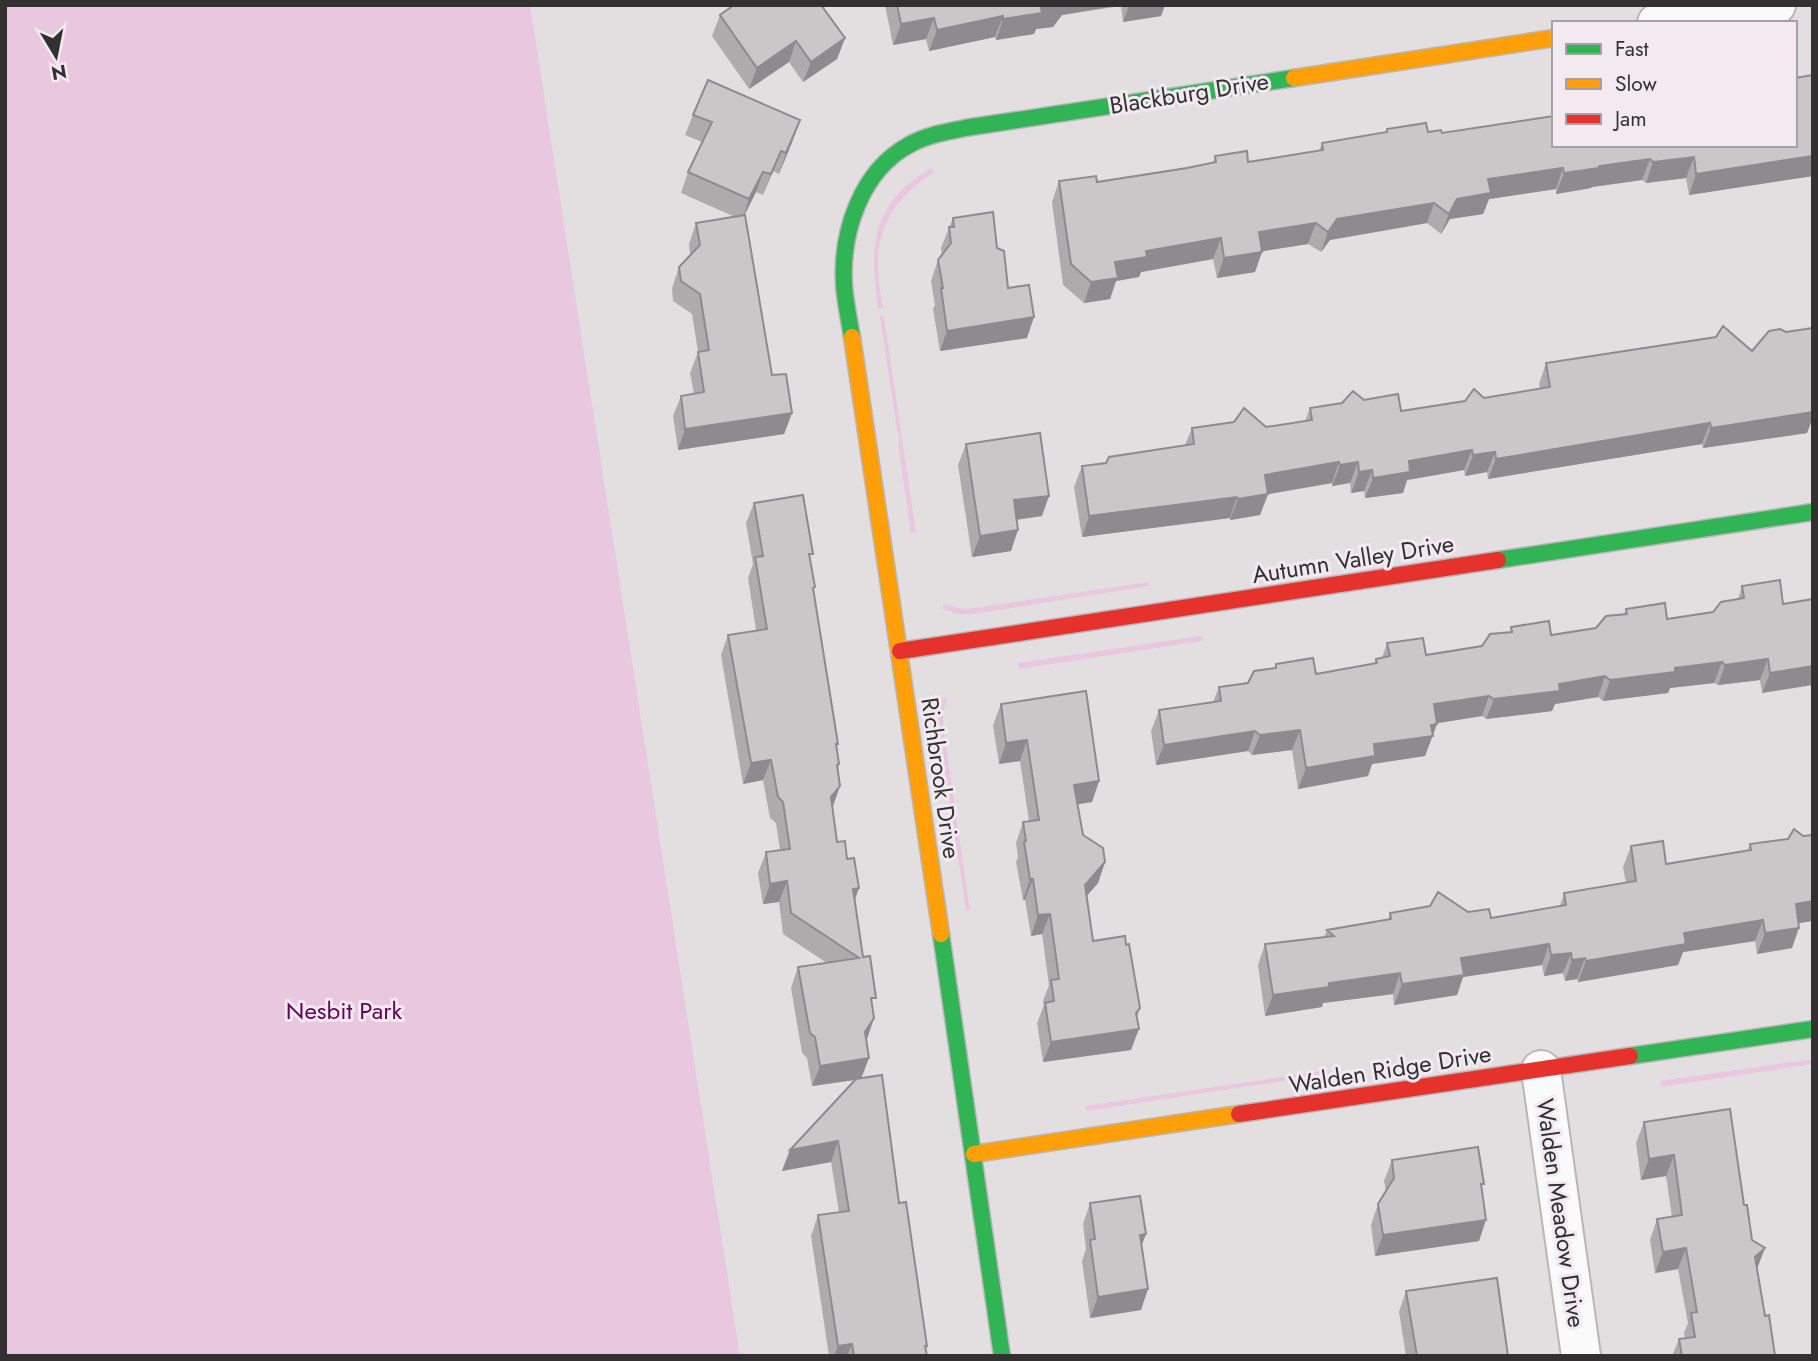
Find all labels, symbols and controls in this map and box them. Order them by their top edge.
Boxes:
north arrow [21,21,91,91]
legend [1552,21,1797,147]
text: Fast [1615,34,1648,64]
text: N [49,58,69,87]
street label: Blackburg Drive [1107,63,1271,123]
text: Slow [1615,69,1657,99]
text: Jam [1612,104,1647,134]
street label: Autumn Valley Drive [1250,526,1456,592]
street label: Richbrook Drive [912,695,970,861]
park label: Nesbit Park [286,993,403,1028]
street label: Walden Ridge Drive [1286,1036,1494,1102]
street label: Walden Meadow Drive [1528,1096,1594,1330]

